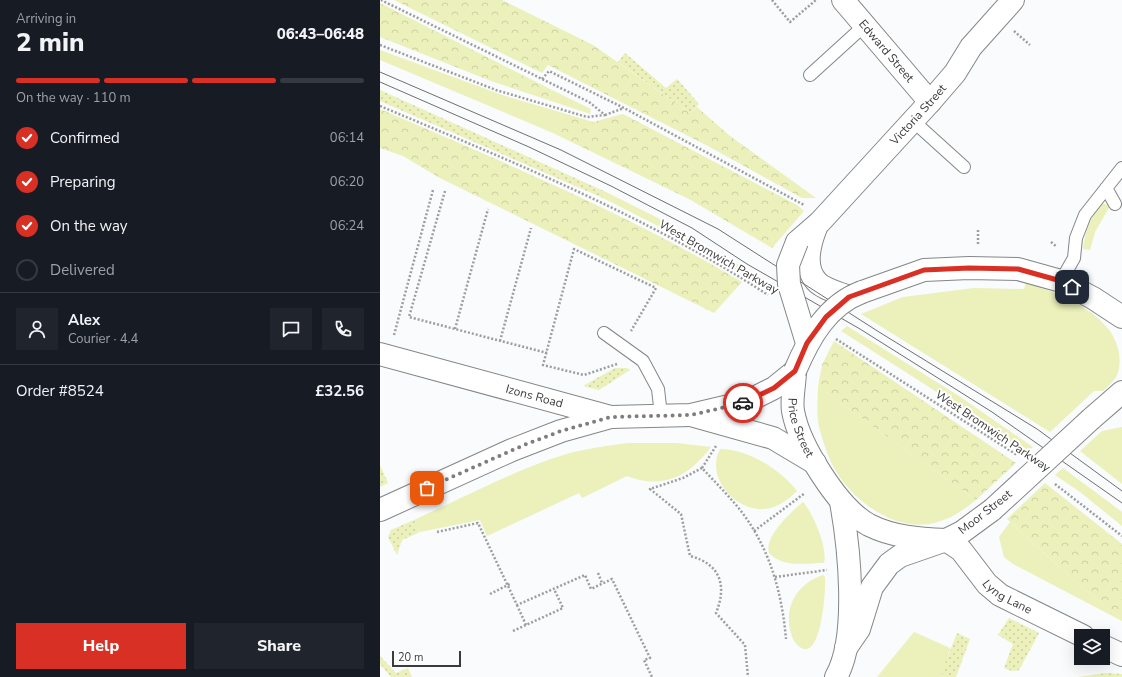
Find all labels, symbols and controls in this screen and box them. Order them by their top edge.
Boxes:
text: Arriving in [16,10,76,28]
street label: Edward Street [855,16,918,86]
text: 06:43–06:48 [277,24,364,44]
text: 2 min [16,25,84,60]
street label: Victoria Street [886,80,950,149]
text: On the way · 110 m [16,89,131,107]
icon: check [16,127,38,149]
text: Confirmed [50,128,120,148]
text: 06:14 [330,129,364,147]
icon: check [16,171,38,193]
text: Preparing [50,172,115,192]
text: 06:20 [330,173,364,191]
icon: check [16,215,38,237]
text: On the way [50,216,128,236]
street label: West Bromwich Parkway [656,216,782,298]
text: 06:24 [330,217,364,235]
text: Delivered [50,260,115,280]
pin [1055,270,1089,304]
icon: home [1061,276,1083,298]
button: person [16,308,58,350]
button: chat [270,308,312,350]
button: phone [322,308,364,350]
text: Alex [68,310,100,330]
text: Courier · 4.4 [68,330,138,348]
text: Order #8524 [16,381,104,401]
text: £32.56 [315,381,364,401]
street label: Izons Road [504,381,565,412]
courier [723,383,763,423]
street label: West Bromwich Parkway [932,386,1054,476]
icon: car [732,392,754,414]
street label: Price Street [784,398,818,461]
pin [410,471,444,505]
icon: bag [416,477,438,499]
street label: Moor Street [955,486,1016,538]
street label: Lyng Lane [979,576,1035,618]
button: Help [16,623,186,669]
button: Share [194,623,364,669]
map controls [1074,629,1110,665]
button: layers [1074,629,1110,665]
scale bar [392,649,461,668]
text: 20 m [398,650,423,665]

